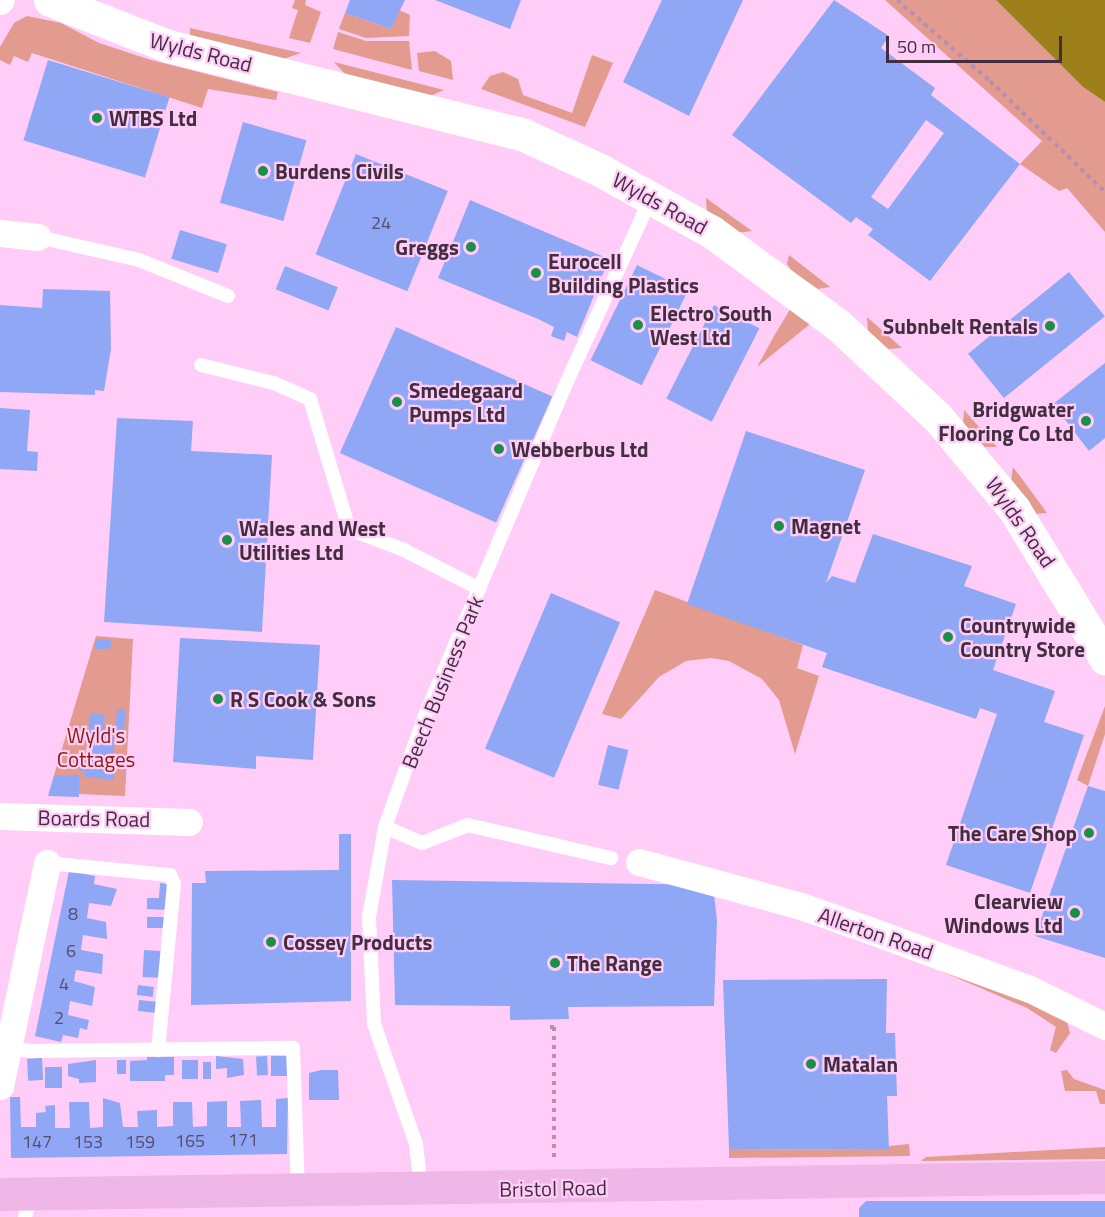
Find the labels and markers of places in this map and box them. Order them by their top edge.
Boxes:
place label: WTBS Ltd [109,105,197,131]
marker: WTBS Ltd [90,111,104,125]
place label: Burdens Civils [275,158,404,184]
marker: Burdens Civils [256,164,270,178]
place label: Greggs [395,234,459,260]
marker: Greggs [464,240,478,254]
place label: Eurocell Building Plastics [548,248,699,298]
marker: Eurocell Building Plastics [529,266,543,280]
place label: Electro South West Ltd [650,300,772,350]
place label: Subnbelt Rentals [883,313,1038,339]
marker: Electro South West Ltd [631,318,645,332]
marker: Subnbelt Rentals [1043,319,1057,333]
place label: Smedegaard Pumps Ltd [409,377,523,427]
marker: Smedegaard Pumps Ltd [390,395,404,409]
place label: Bridgwater Flooring Co Ltd [938,396,1074,446]
marker: Bridgwater Flooring Co Ltd [1079,414,1093,428]
place label: Webberbus Ltd [511,436,649,462]
marker: Webberbus Ltd [492,442,506,456]
place label: Magnet [791,513,861,539]
place label: Wales and West Utilities Ltd [239,515,386,565]
marker: Magnet [772,519,786,533]
marker: Wales and West Utilities Ltd [220,533,234,547]
place label: Countrywide Country Store [960,612,1085,662]
marker: Countrywide Country Store [941,630,955,644]
place label: R S Cook & Sons [230,686,376,712]
marker: R S Cook & Sons [211,692,225,706]
place label: The Care Shop [948,820,1077,846]
marker: The Care Shop [1082,826,1096,840]
place label: Clearview Windows Ltd [944,888,1063,938]
marker: Clearview Windows Ltd [1068,906,1082,920]
place label: Cossey Products [283,929,432,955]
marker: Cossey Products [264,935,278,949]
place label: The Range [567,950,662,976]
marker: The Range [548,956,562,970]
place label: Matalan [823,1051,898,1077]
marker: Matalan [804,1057,818,1071]

